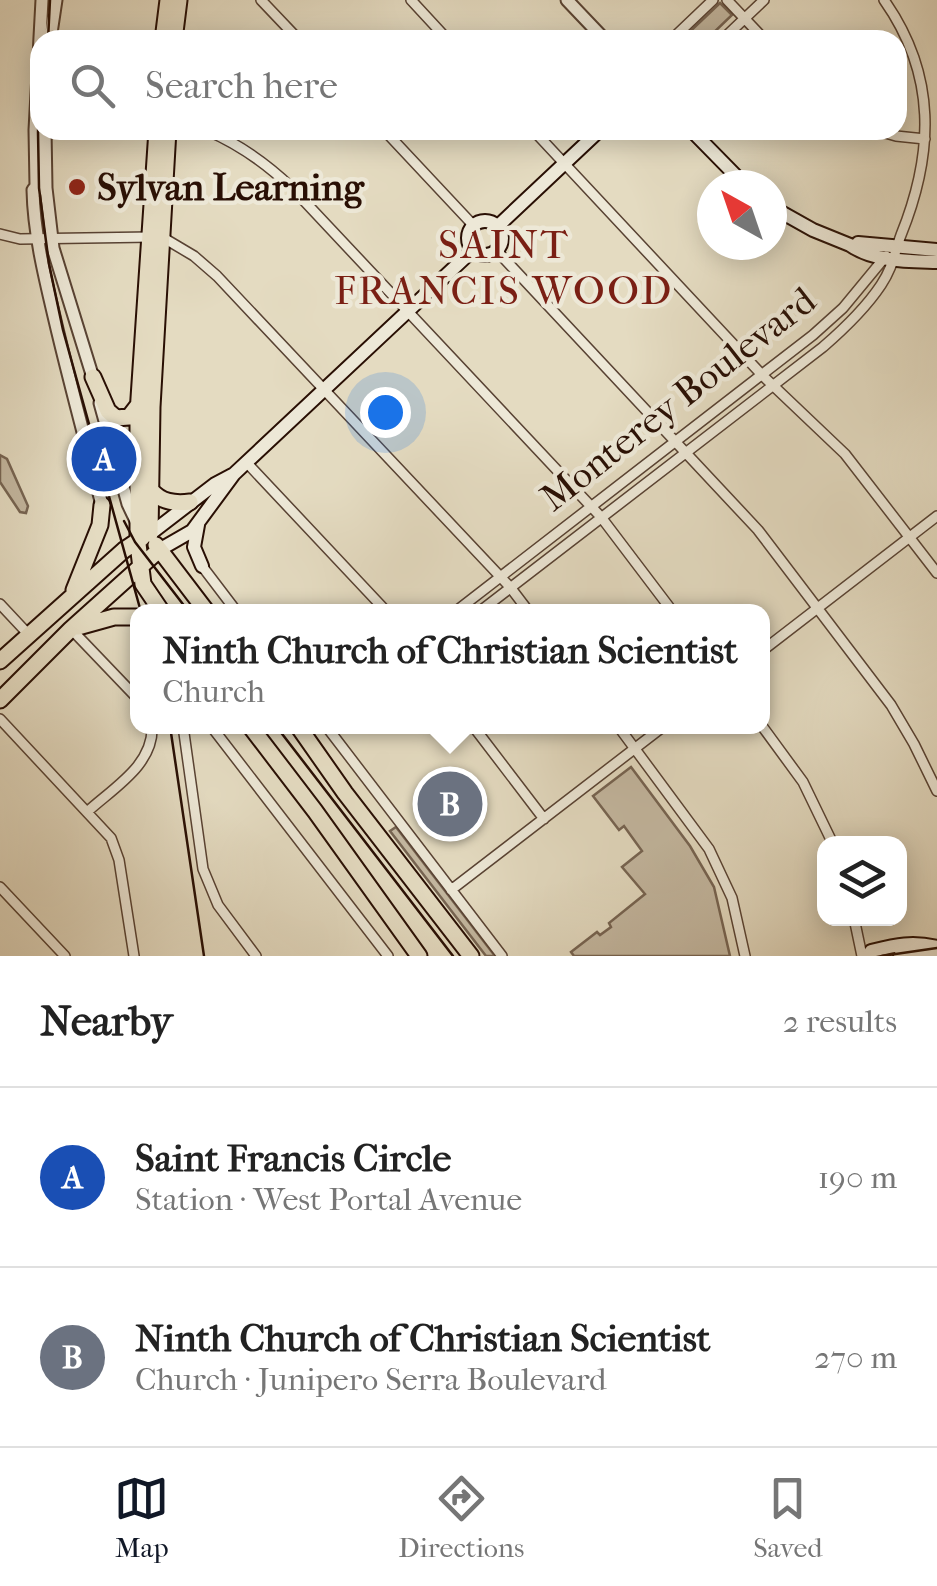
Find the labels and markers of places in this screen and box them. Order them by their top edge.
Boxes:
place label: Sylvan Learning [97,165,365,210]
marker: Sylvan Learning [66,176,88,198]
pin: A [72,422,136,496]
pin: B [418,766,482,842]

